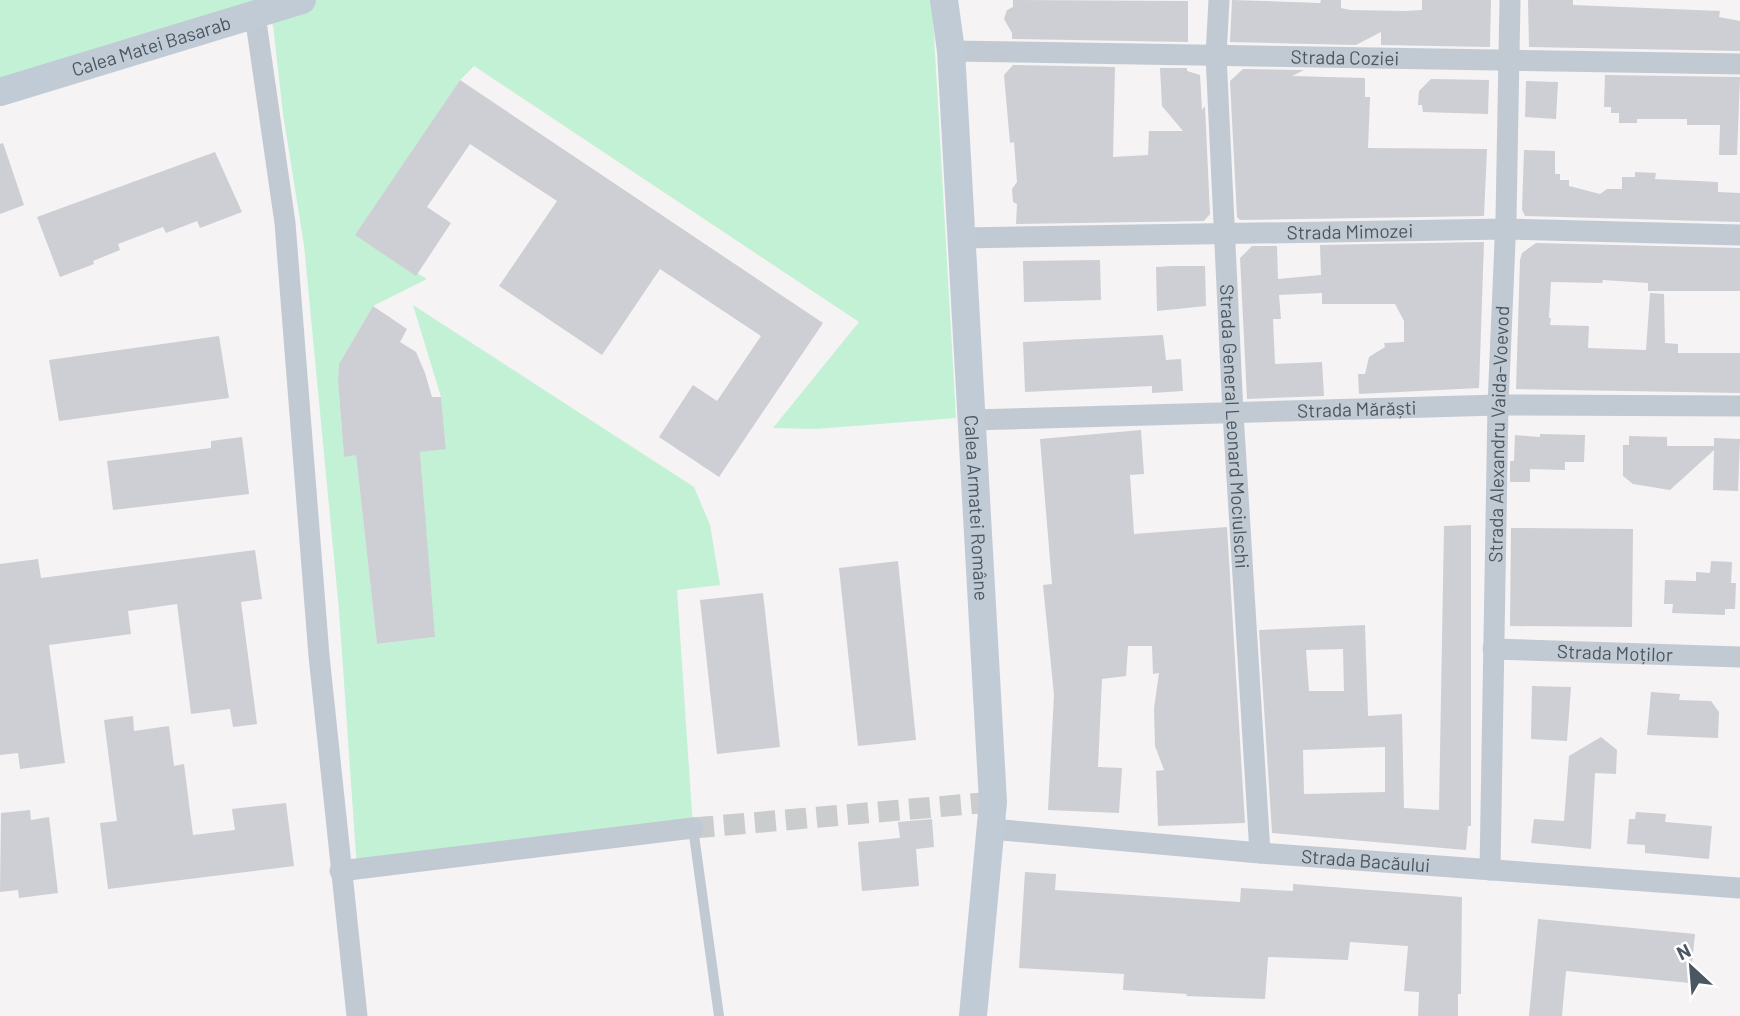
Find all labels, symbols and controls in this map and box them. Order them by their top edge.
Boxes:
street label: Calea Matei Basarab [69,10,233,81]
street label: Strada Coziei [1290,45,1400,69]
street label: Strada Mimozei [1287,219,1413,244]
street label: Strada General Leonard Mociulschi [1216,284,1255,569]
street label: Strada Alexandru Vaida-Voevod [1483,305,1513,563]
street label: Strada Mărăști [1297,395,1417,422]
street label: Calea Armatei Române [960,414,994,601]
street label: Strada Moților [1557,639,1673,666]
street label: Strada Bacăului [1300,844,1431,876]
north arrow [1656,932,1726,1002]
text: N [1673,938,1694,964]

